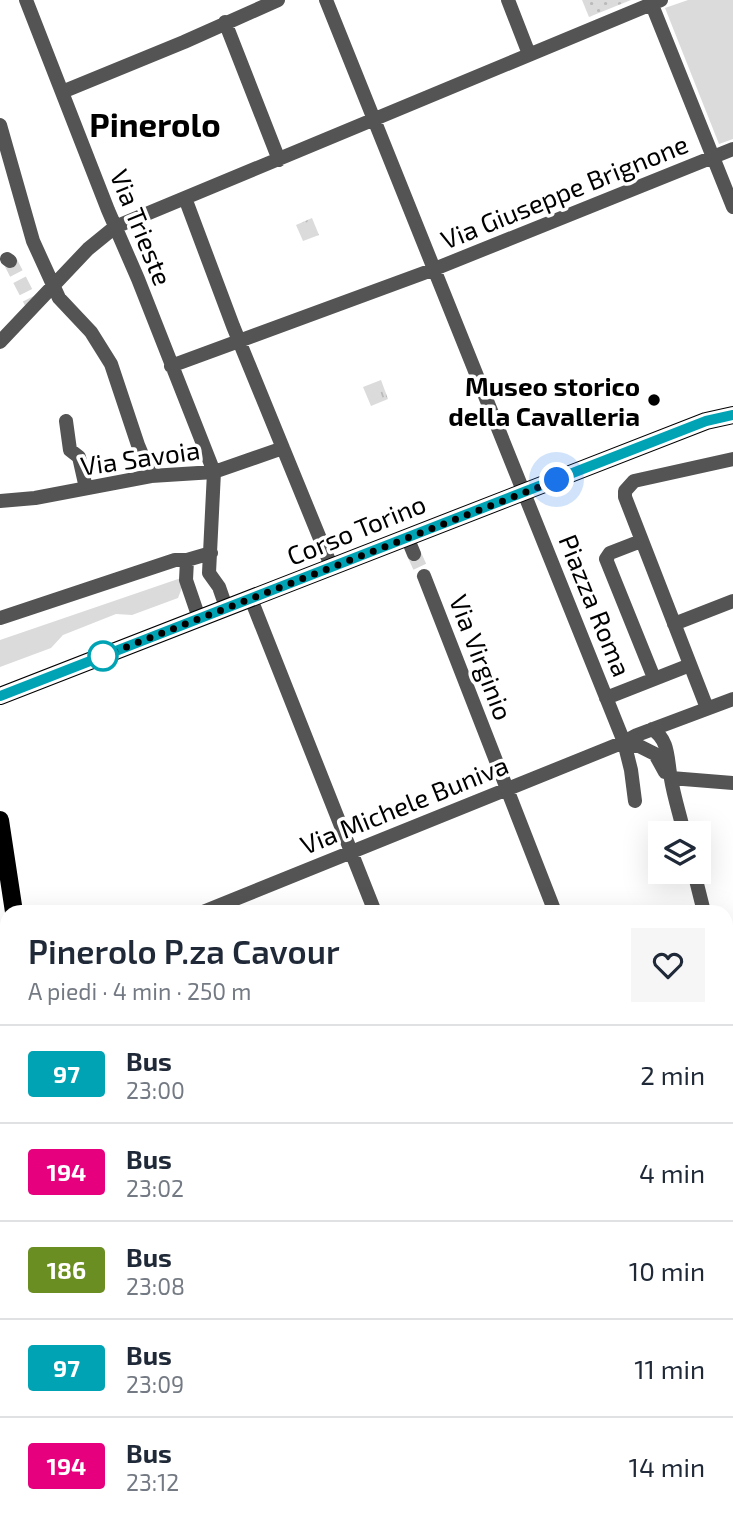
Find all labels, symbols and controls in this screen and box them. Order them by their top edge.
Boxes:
district label: Pinerolo [89,104,221,144]
street label: Via Giuseppe Brignone [436,127,692,255]
street label: Via Trieste [105,164,179,290]
place label: Museo storico della Cavalleria [448,370,640,431]
marker: Museo storico della Cavalleria [646,392,662,408]
street label: Via Savoia [78,433,202,481]
your location [539,462,574,497]
street label: Corso Torino [282,487,430,571]
street label: Piazza Roma [553,529,639,681]
street label: Via Virginio [444,590,520,724]
unlabelled marker [88,641,118,671]
street label: Via Michele Buniva [296,748,512,860]
map controls [648,821,711,884]
button: layers [648,821,711,884]
button: heart [631,928,705,1002]
text: Pinerolo P.za Cavour [28,931,340,971]
text: A piedi · 4 min · 250 m [28,977,251,1005]
text: Bus [126,1045,172,1076]
text: 97 [53,1059,80,1088]
text: 2 min [640,1059,705,1090]
text: 23:00 [126,1076,185,1104]
text: Bus [126,1143,172,1174]
text: 194 [47,1157,86,1186]
text: 4 min [639,1157,705,1188]
text: 23:02 [126,1174,184,1202]
text: Bus [126,1241,172,1272]
text: 186 [47,1255,86,1284]
text: 10 min [629,1255,705,1286]
text: 23:08 [126,1272,185,1300]
text: Bus [126,1339,172,1370]
text: 97 [53,1353,80,1382]
text: 11 min [634,1353,705,1384]
text: 23:09 [126,1370,184,1398]
text: Bus [126,1437,172,1468]
text: 194 [47,1451,86,1480]
text: 14 min [629,1451,705,1482]
text: 23:12 [126,1468,179,1496]

